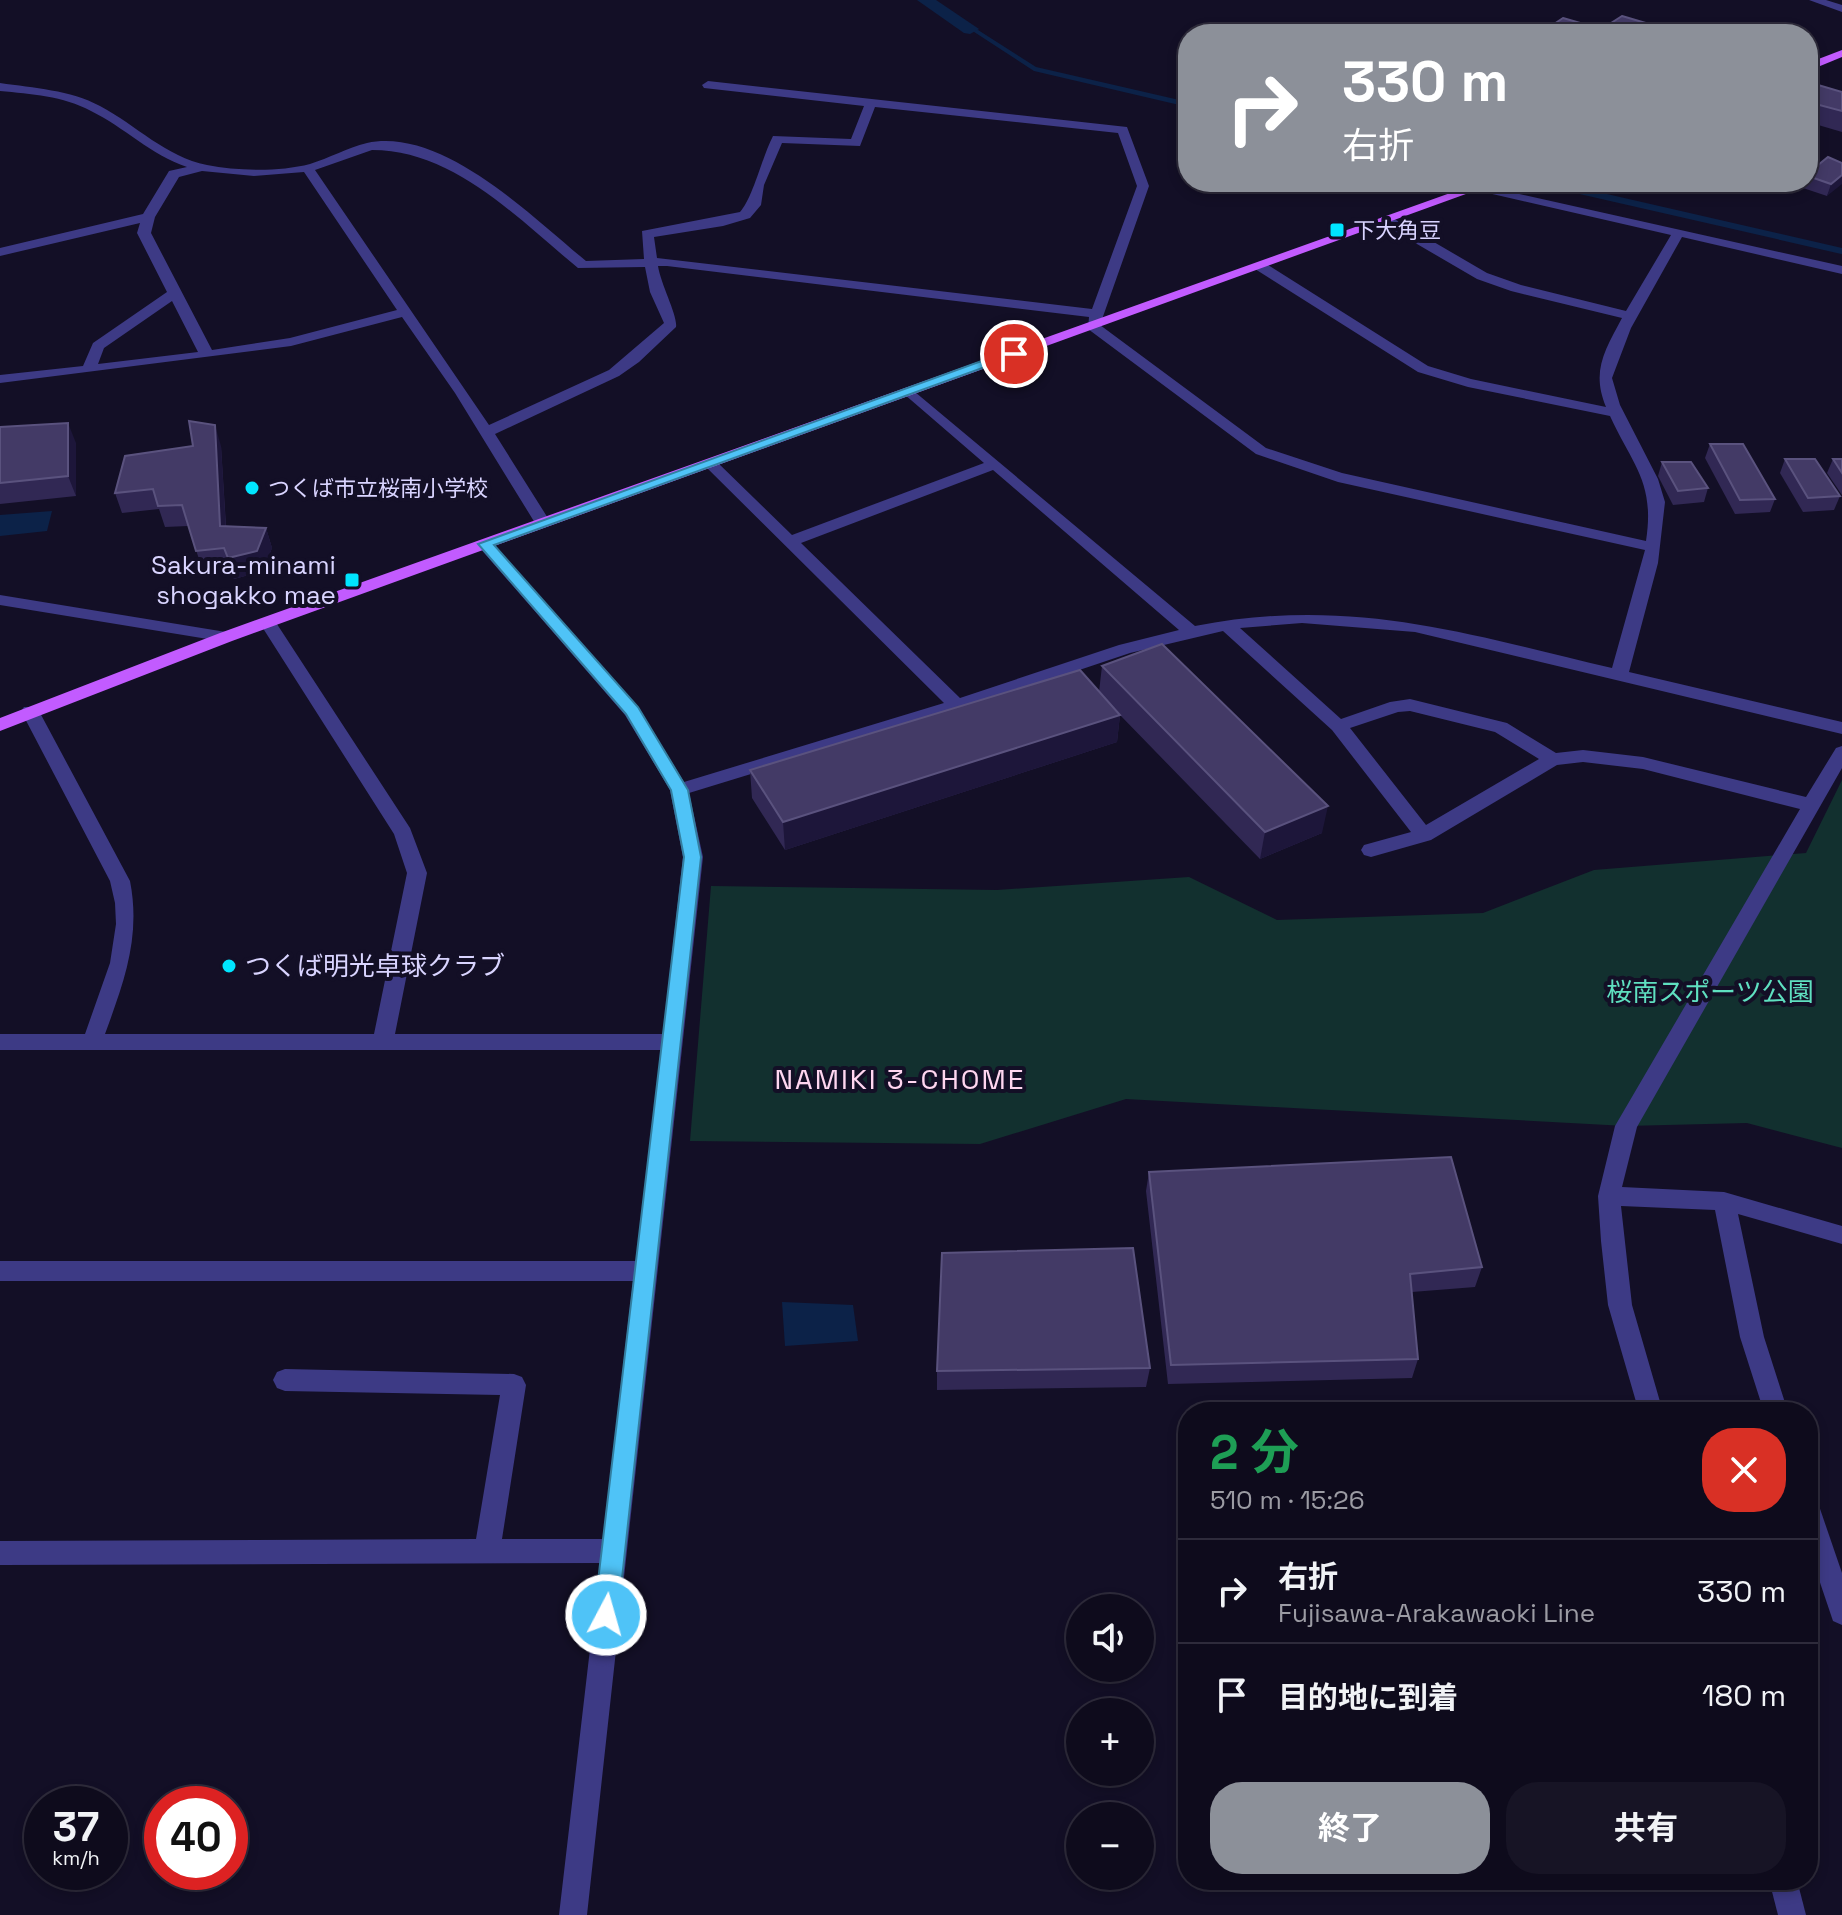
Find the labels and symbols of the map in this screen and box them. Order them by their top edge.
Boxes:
place label: 下大角豆 [1353,216,1441,244]
marker: 下大角豆 [1328,221,1346,239]
pin [980,320,1048,388]
place label: つくば市立桜南小学校 [268,474,488,502]
marker: つくば市立桜南小学校 [243,479,261,497]
place label: Sakura-minami shogakko mae [151,548,336,612]
marker: Sakura-minami shogakko mae [343,571,361,589]
place label: つくば明光卓球クラブ [245,949,505,983]
marker: つくば明光卓球クラブ [220,957,238,975]
park label: 桜南スポーツ公園 [1606,975,1814,1009]
district label: NAMIKI 3-CHOME [774,1061,1026,1097]
position arrow [564,1573,648,1657]
speed limit sign: 40 [144,1786,248,1890]

